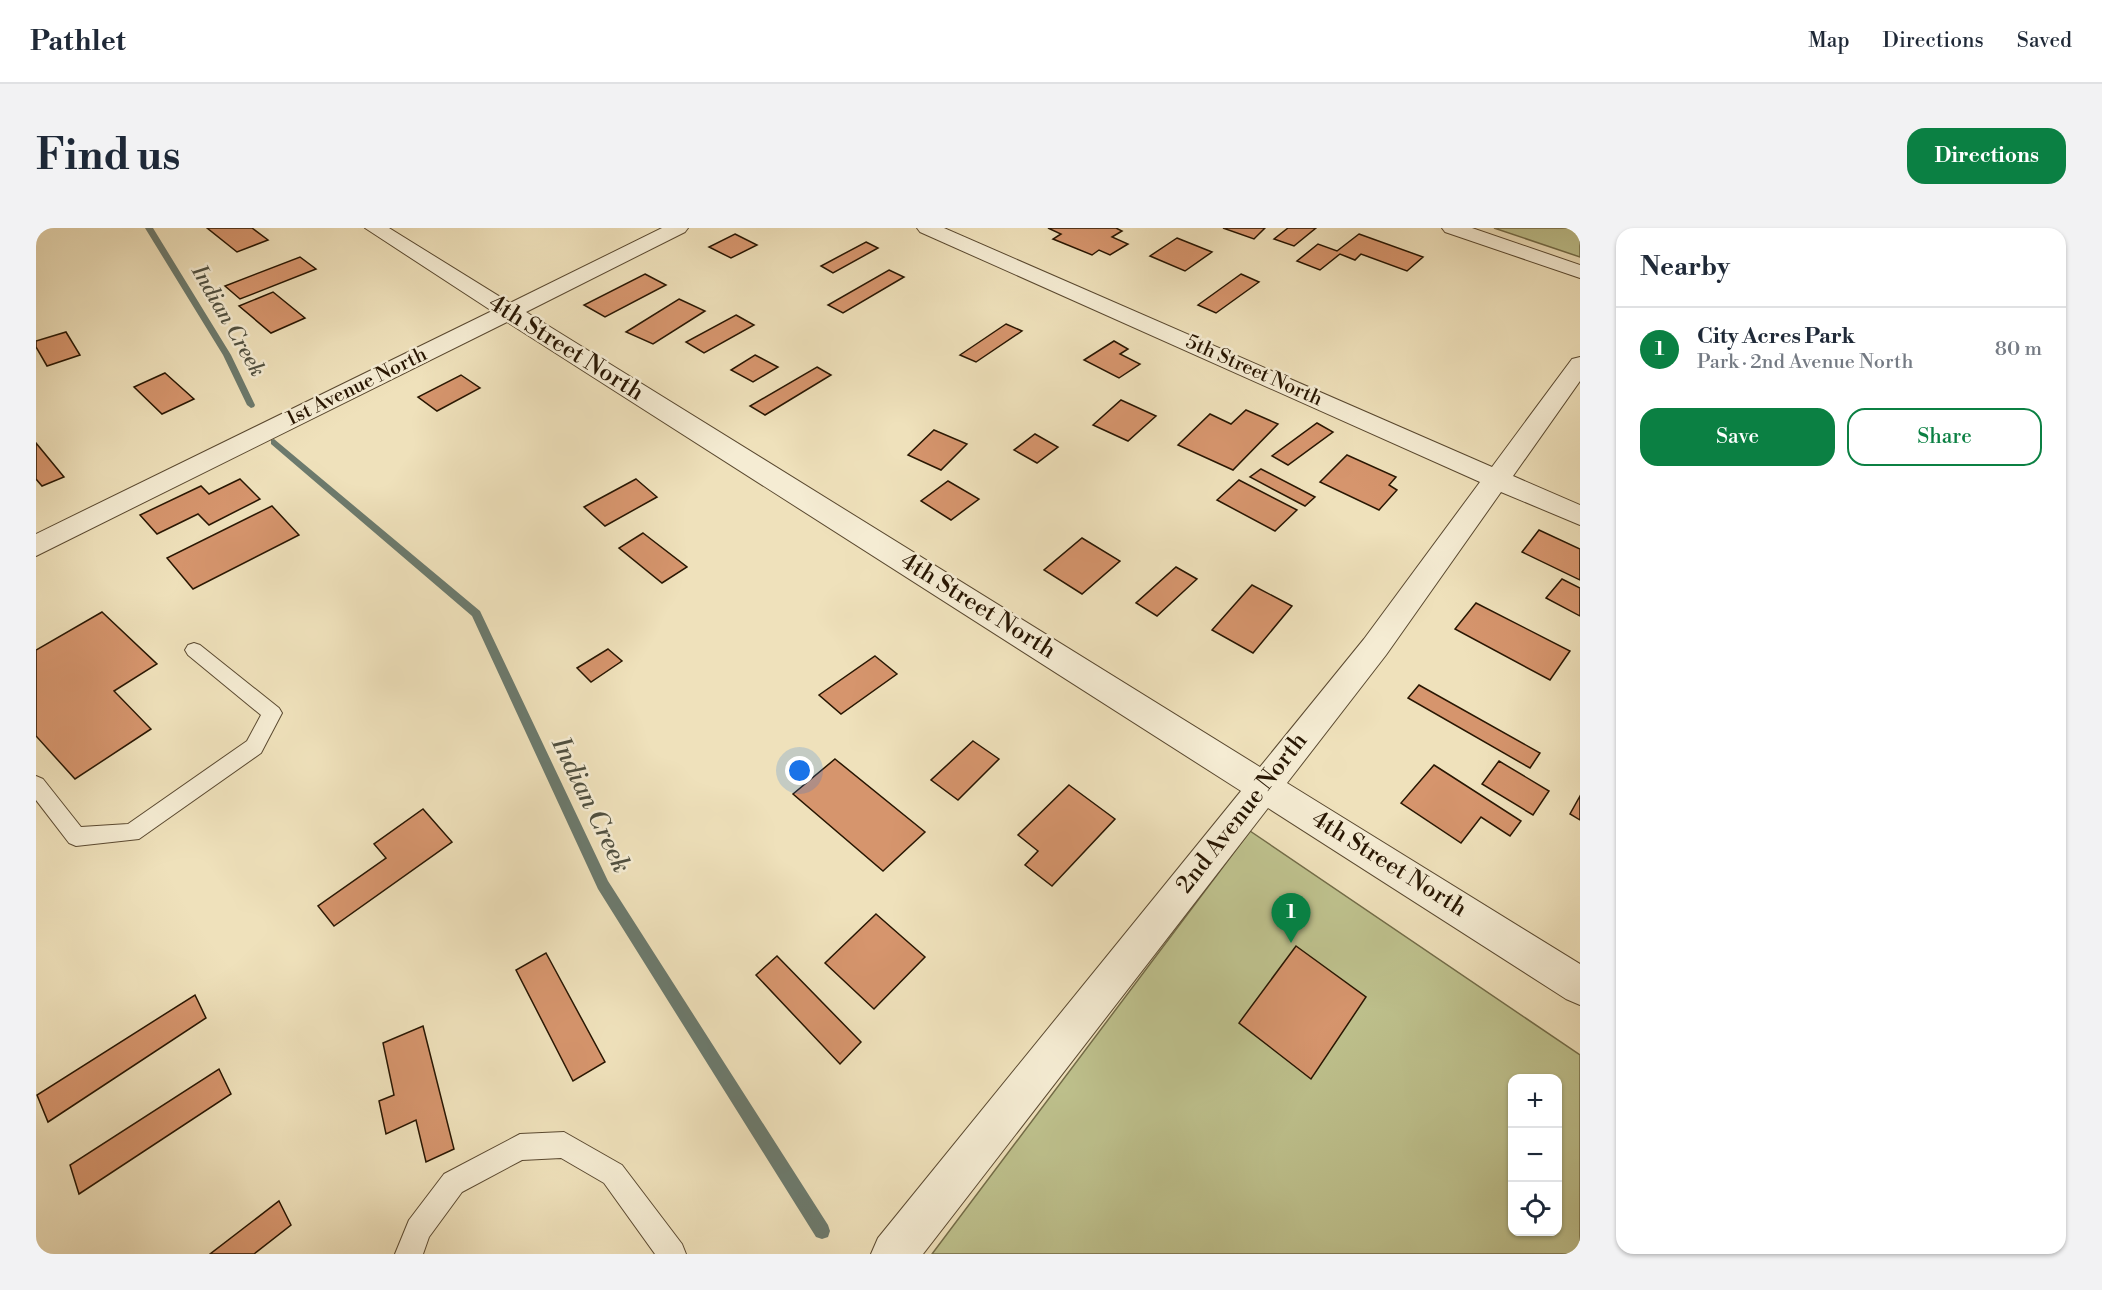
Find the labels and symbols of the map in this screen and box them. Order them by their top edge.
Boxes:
water label: Indian Creek [185,259,271,382]
street label: 4th Street North [483,288,649,408]
street label: 5th Street North [1182,330,1326,412]
street label: 1st Avenue North [283,342,431,432]
street label: 4th Street North [895,546,1061,666]
street label: 2nd Avenue North [1170,727,1314,899]
water label: Indian Creek [544,731,638,878]
your location [785,756,814,785]
street label: 4th Street North [1306,804,1472,924]
pin: 1 [1272,894,1310,943]

